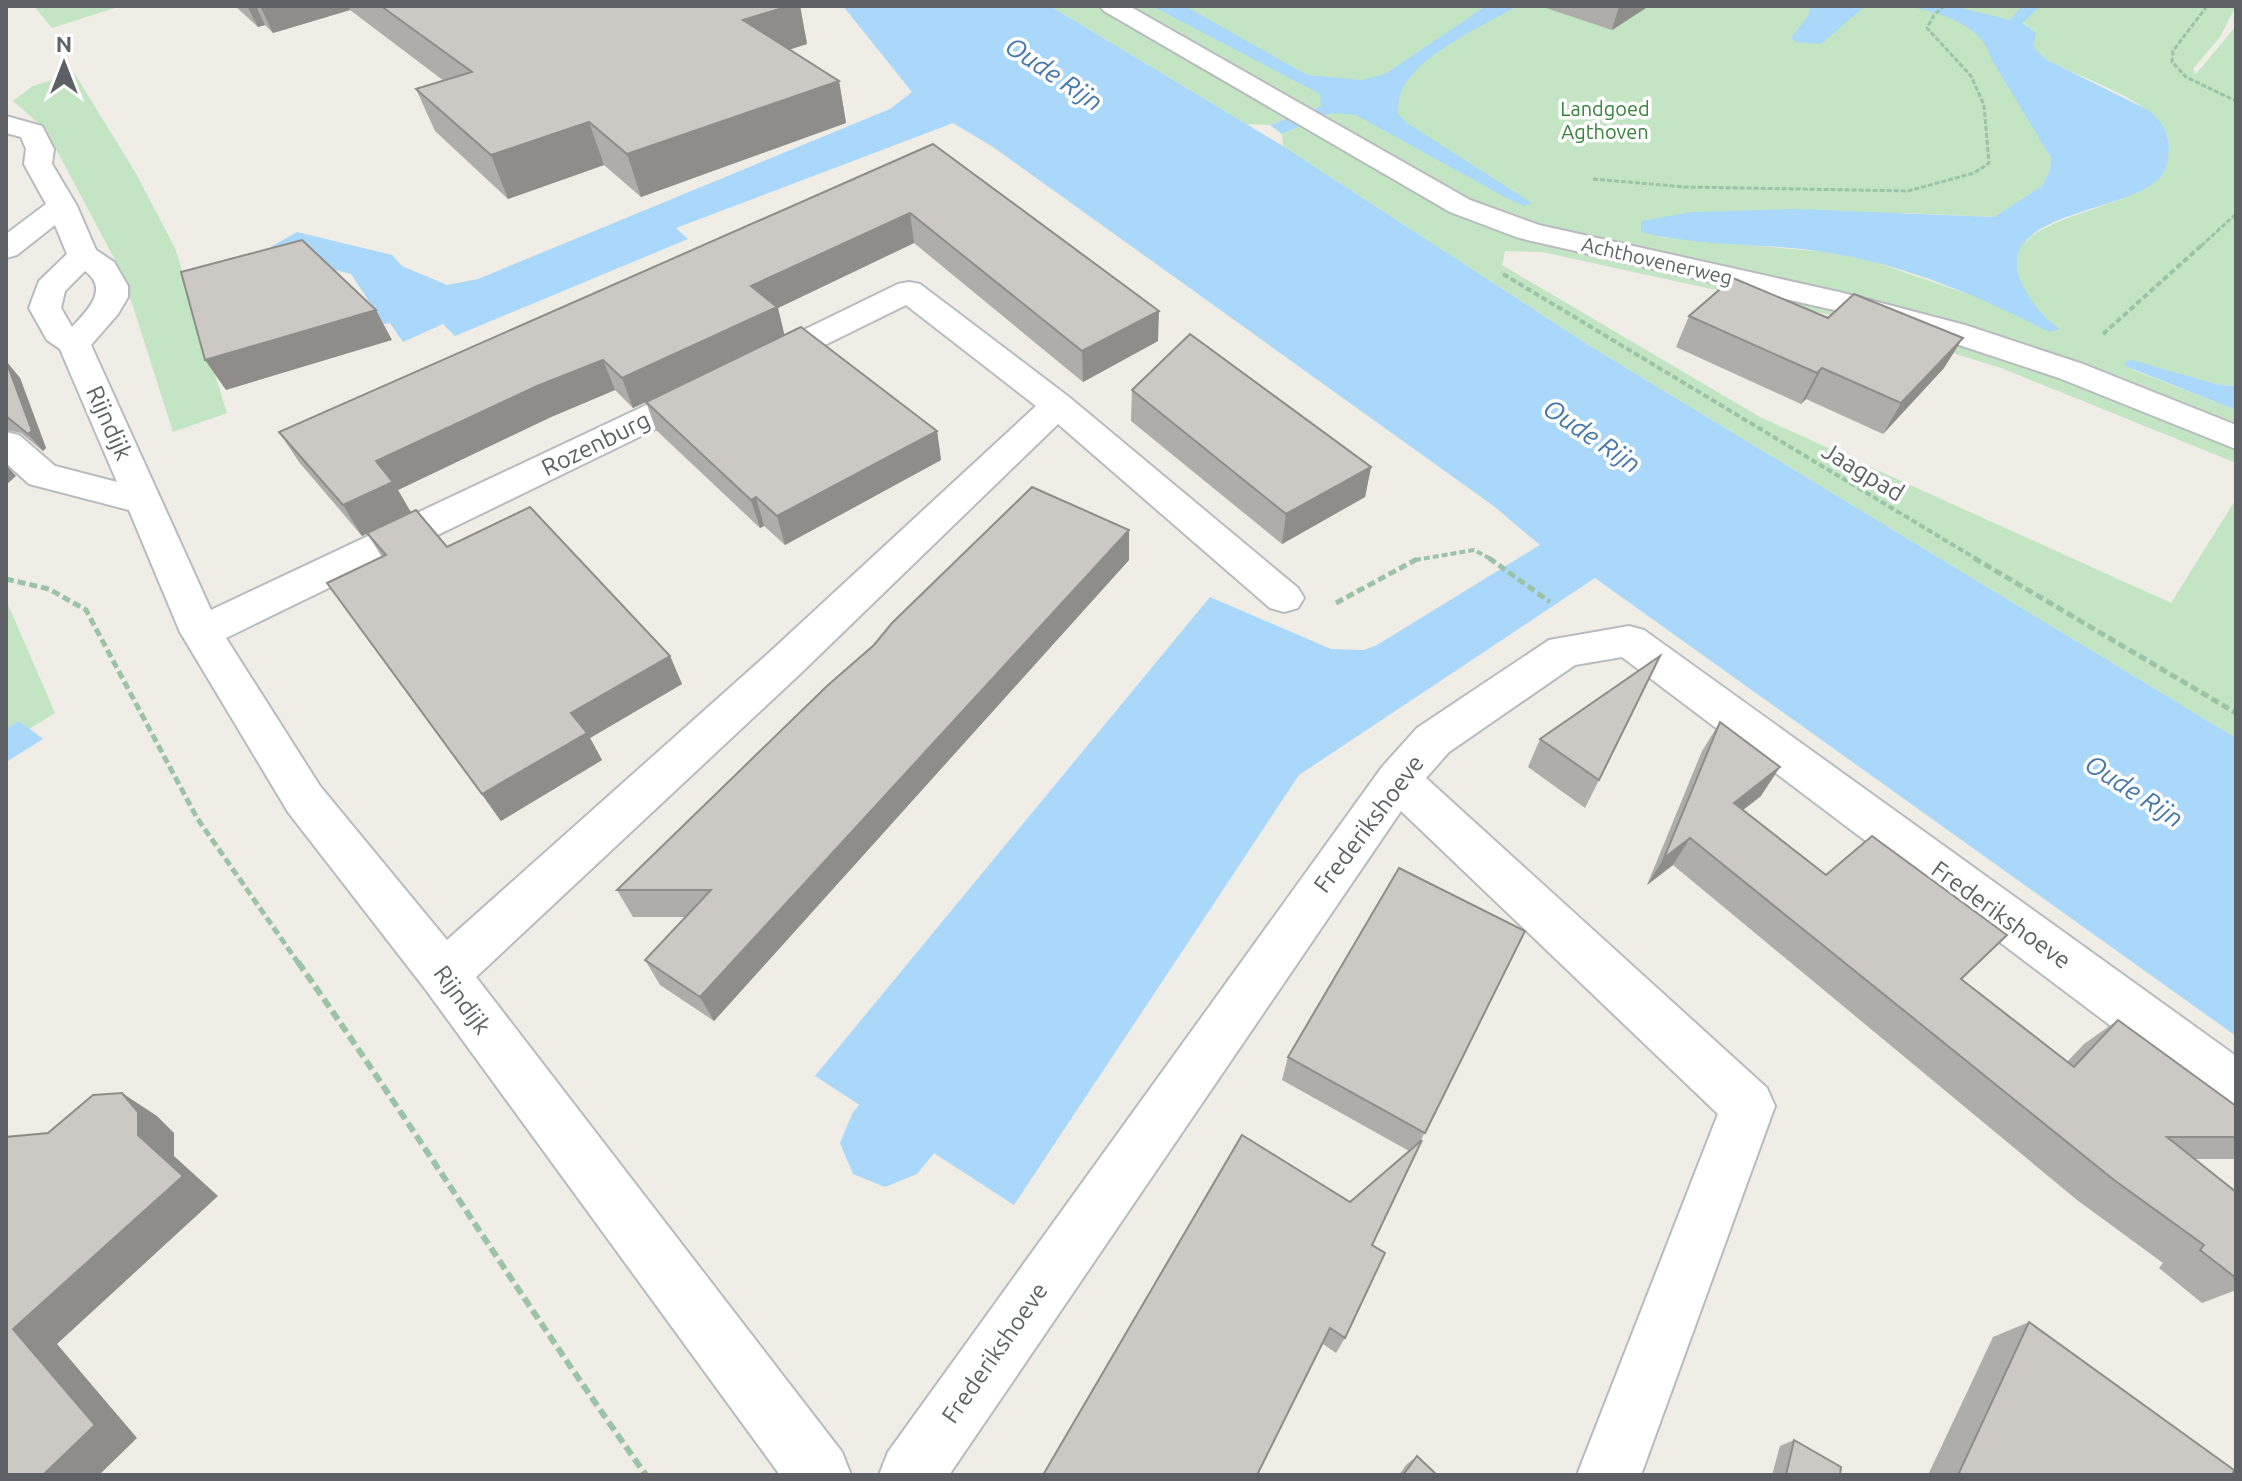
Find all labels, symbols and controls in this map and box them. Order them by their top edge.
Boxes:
north arrow [24,24,104,104]
text: N [56,31,72,56]
water label: Oude Rijn [1000,31,1108,117]
park label: Landgoed Agthoven [1560,97,1650,143]
street label: Achthovenerweg [1580,232,1735,289]
street label: Rijndijk [81,382,138,464]
water label: Oude Rijn [1538,393,1646,479]
street label: Rozenburg [537,406,654,481]
street label: Jaagpad [1817,437,1909,507]
water label: Oude Rijn [2080,748,2189,833]
street label: Frederikshoeve [1308,750,1429,898]
street label: Frederikshoeve [1927,855,2076,974]
street label: Rijndijk [429,960,496,1039]
street label: Frederikshoeve [936,1277,1053,1428]

